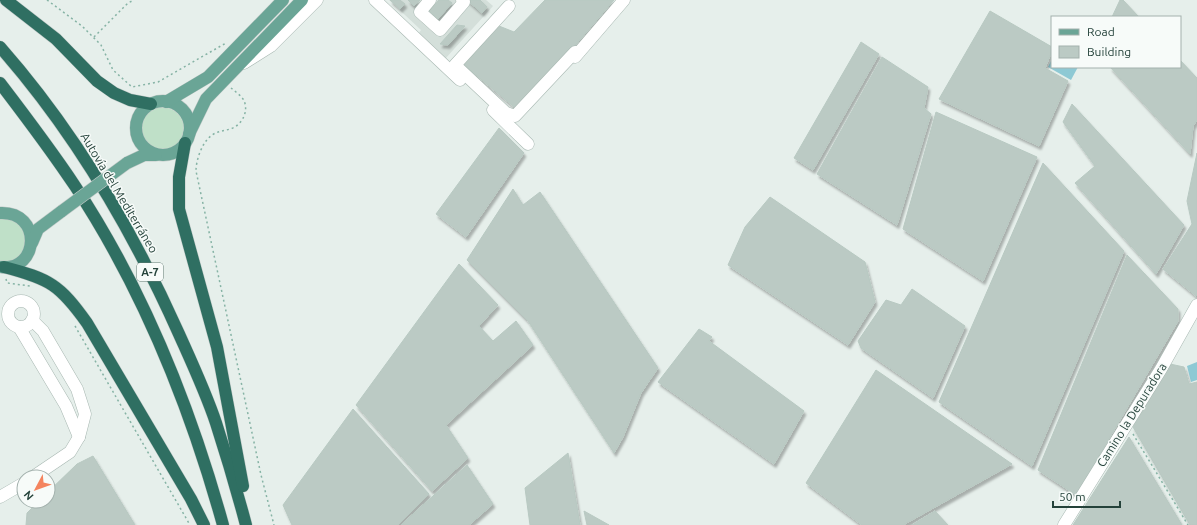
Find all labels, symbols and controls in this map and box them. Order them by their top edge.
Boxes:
legend [1051,16,1181,68]
text: Road [1087,25,1115,38]
text: Building [1087,45,1131,58]
street label: Autovía del Mediterráneo [78,130,160,255]
road number: A-7 [137,263,163,281]
street label: Camino la Depuradora [1094,360,1169,469]
north arrow [16,469,56,509]
scale bar [1053,483,1120,509]
text: N [21,489,36,503]
text: 50 m [1059,490,1086,503]

